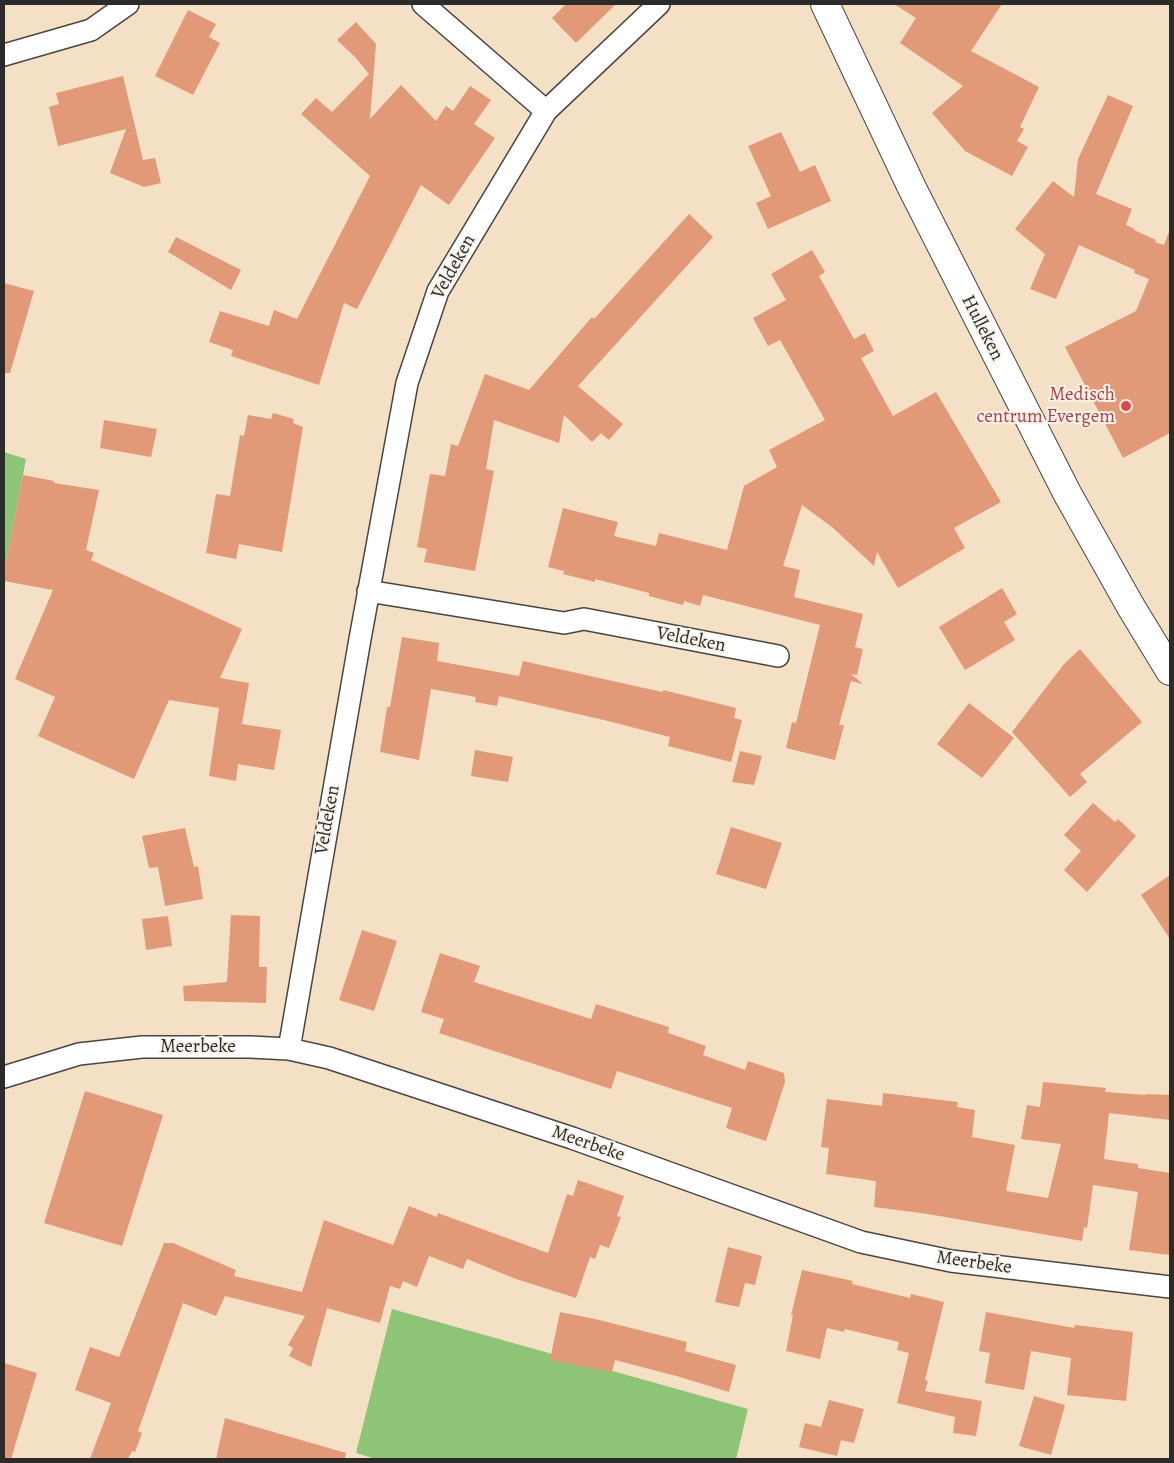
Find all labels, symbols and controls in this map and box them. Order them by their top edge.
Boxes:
street label: Veldeken [427,231,481,303]
street label: Hulleken [956,291,1008,365]
place label: Medisch centrum Evergem [976,384,1115,428]
marker: Medisch centrum Evergem [1119,399,1133,413]
street label: Veldeken [654,622,728,658]
street label: Veldeken [311,784,345,856]
street label: Meerbeke [160,1036,236,1058]
street label: Meerbeke [548,1121,628,1167]
street label: Meerbeke [935,1246,1013,1280]

